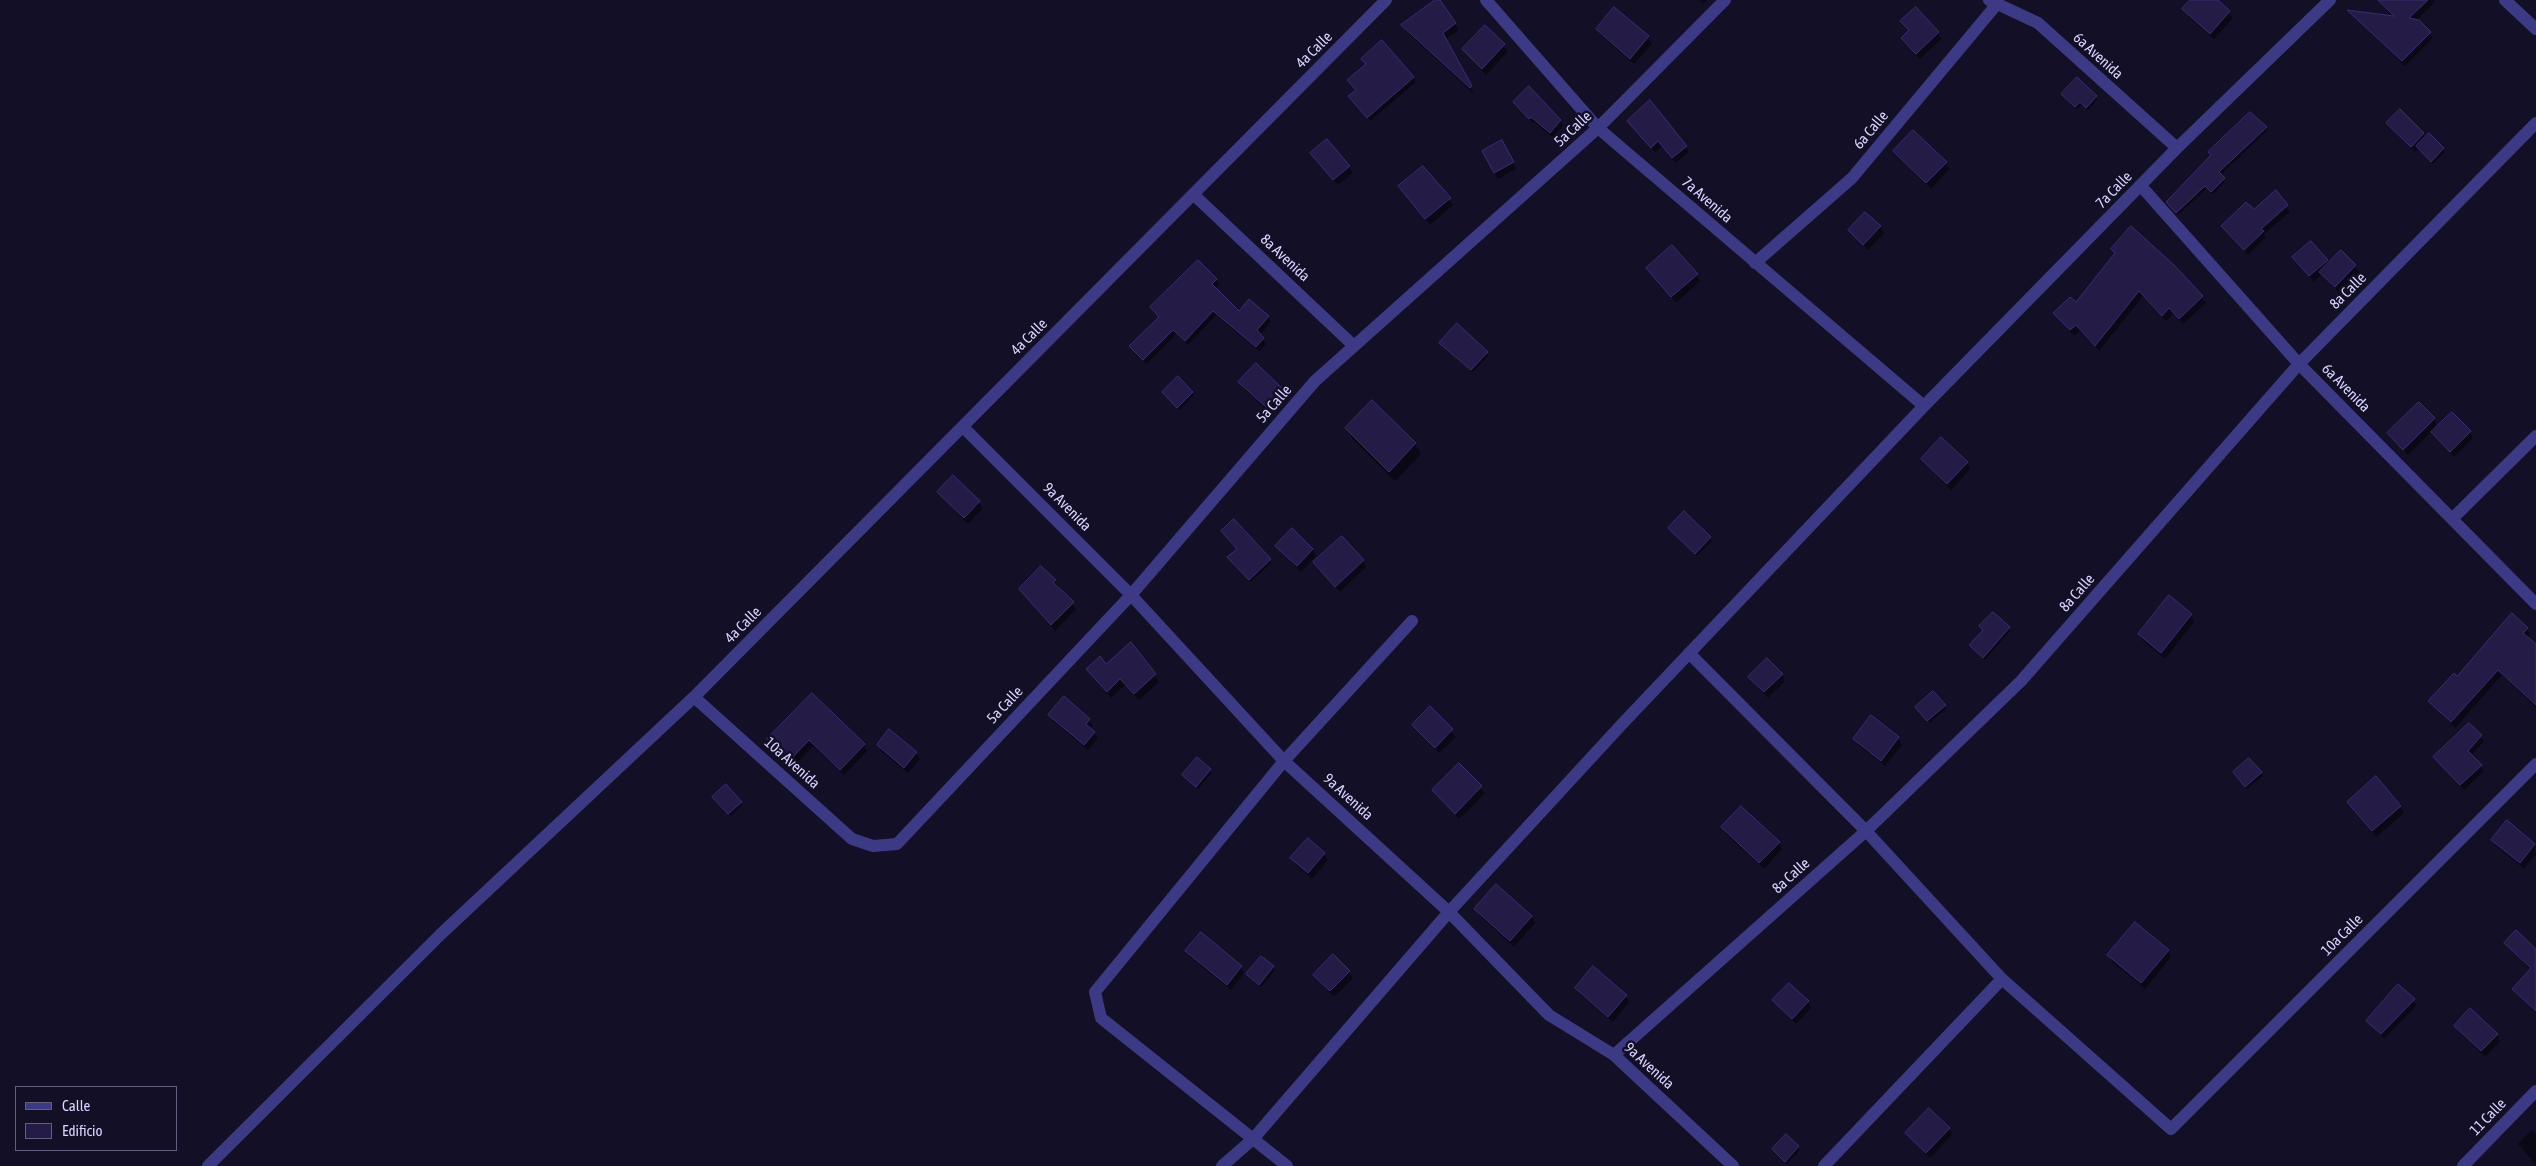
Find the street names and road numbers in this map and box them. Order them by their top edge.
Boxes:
street label: 4a Calle [1292,28,1336,72]
street label: 6a Avenida [2069,29,2127,83]
street label: 5a Calle [1551,107,1595,151]
street label: 6a Calle [1850,107,1892,153]
street label: 7a Calle [2092,168,2136,212]
street label: 7a Avenida [1678,173,1736,227]
street label: 8a Avenida [1257,231,1313,285]
street label: 8a Calle [2326,269,2370,313]
street label: 4a Calle [1007,315,1051,359]
street label: 6a Avenida [2318,360,2374,416]
street label: 5a Calle [1253,381,1295,427]
street label: 9a Avenida [1039,479,1095,535]
street label: 8a Calle [2056,570,2098,616]
street label: 4a Calle [721,603,765,647]
street label: 5a Calle [983,683,1027,727]
street label: 10a Avenida [761,734,823,792]
street label: 9a Avenida [1319,770,1377,824]
street label: 8a Calle [1768,854,1814,898]
street label: 10a Calle [2317,910,2367,960]
street label: 9a Avenida [1620,1039,1678,1093]
street label: 11 Calle [2466,1095,2510,1139]

